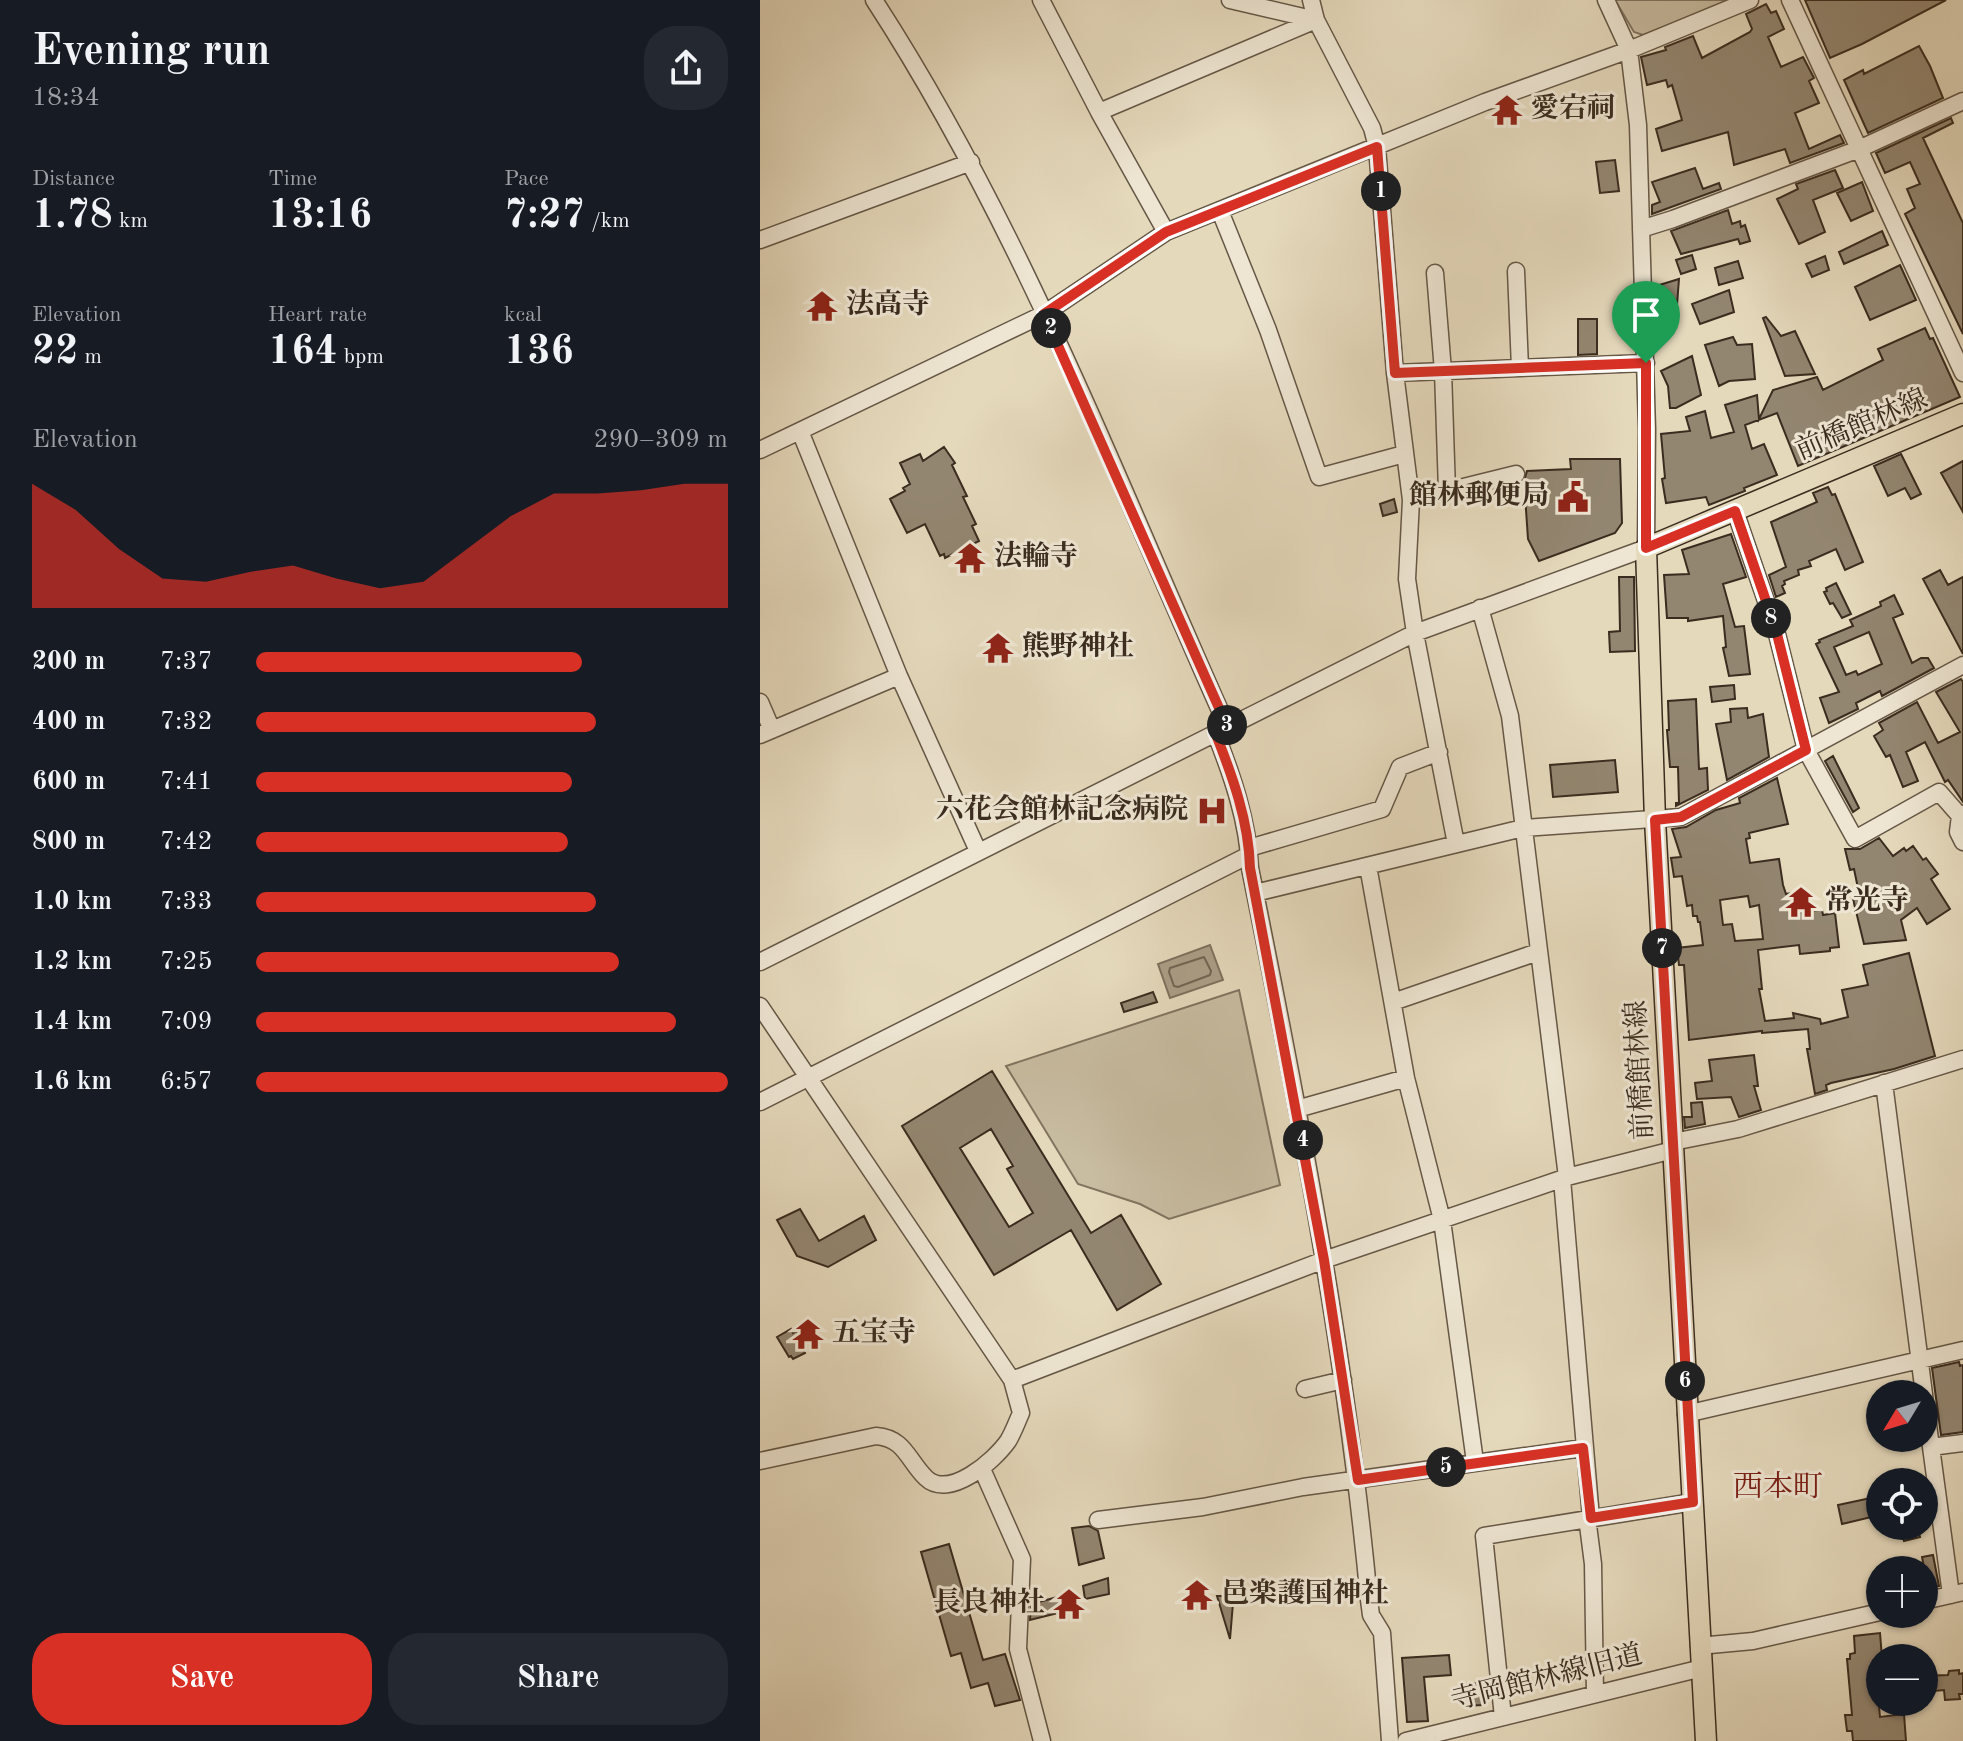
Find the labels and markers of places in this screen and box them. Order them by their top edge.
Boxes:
temple icon: 愛宕祠 [1490,93,1524,127]
place label: 愛宕祠 [1531,93,1615,124]
pin: 1 [1361,171,1401,211]
pin [1612,281,1680,363]
place label: 法高寺 [846,288,930,320]
temple icon: 法高寺 [805,289,839,323]
pin: 2 [1031,308,1071,348]
place label: 館林郵便局 [1409,480,1549,511]
public building icon: 館林郵便局 [1556,480,1590,514]
place label: 法輪寺 [994,540,1078,572]
temple icon: 法輪寺 [953,541,987,575]
pin: 8 [1751,598,1791,638]
temple icon: 熊野神社 [981,631,1015,665]
place label: 熊野神社 [1022,631,1134,662]
pin: 3 [1207,705,1247,745]
place label: 六花会館林記念病院 [936,793,1188,825]
hospital icon: 六花会館林記念病院 [1195,794,1229,828]
temple icon: 常光寺 [1784,885,1818,919]
place label: 常光寺 [1825,885,1909,916]
pin: 7 [1642,928,1682,968]
pin: 4 [1283,1120,1323,1160]
temple icon: 五宝寺 [791,1317,825,1351]
place label: 五宝寺 [832,1317,916,1348]
pin: 6 [1665,1361,1705,1401]
pin: 5 [1426,1447,1466,1487]
temple icon: 邑楽護国神社 [1180,1578,1214,1612]
place label: 邑楽護国神社 [1221,1578,1389,1609]
place label: 長良神社 [933,1587,1045,1618]
temple icon: 長良神社 [1052,1587,1086,1621]

